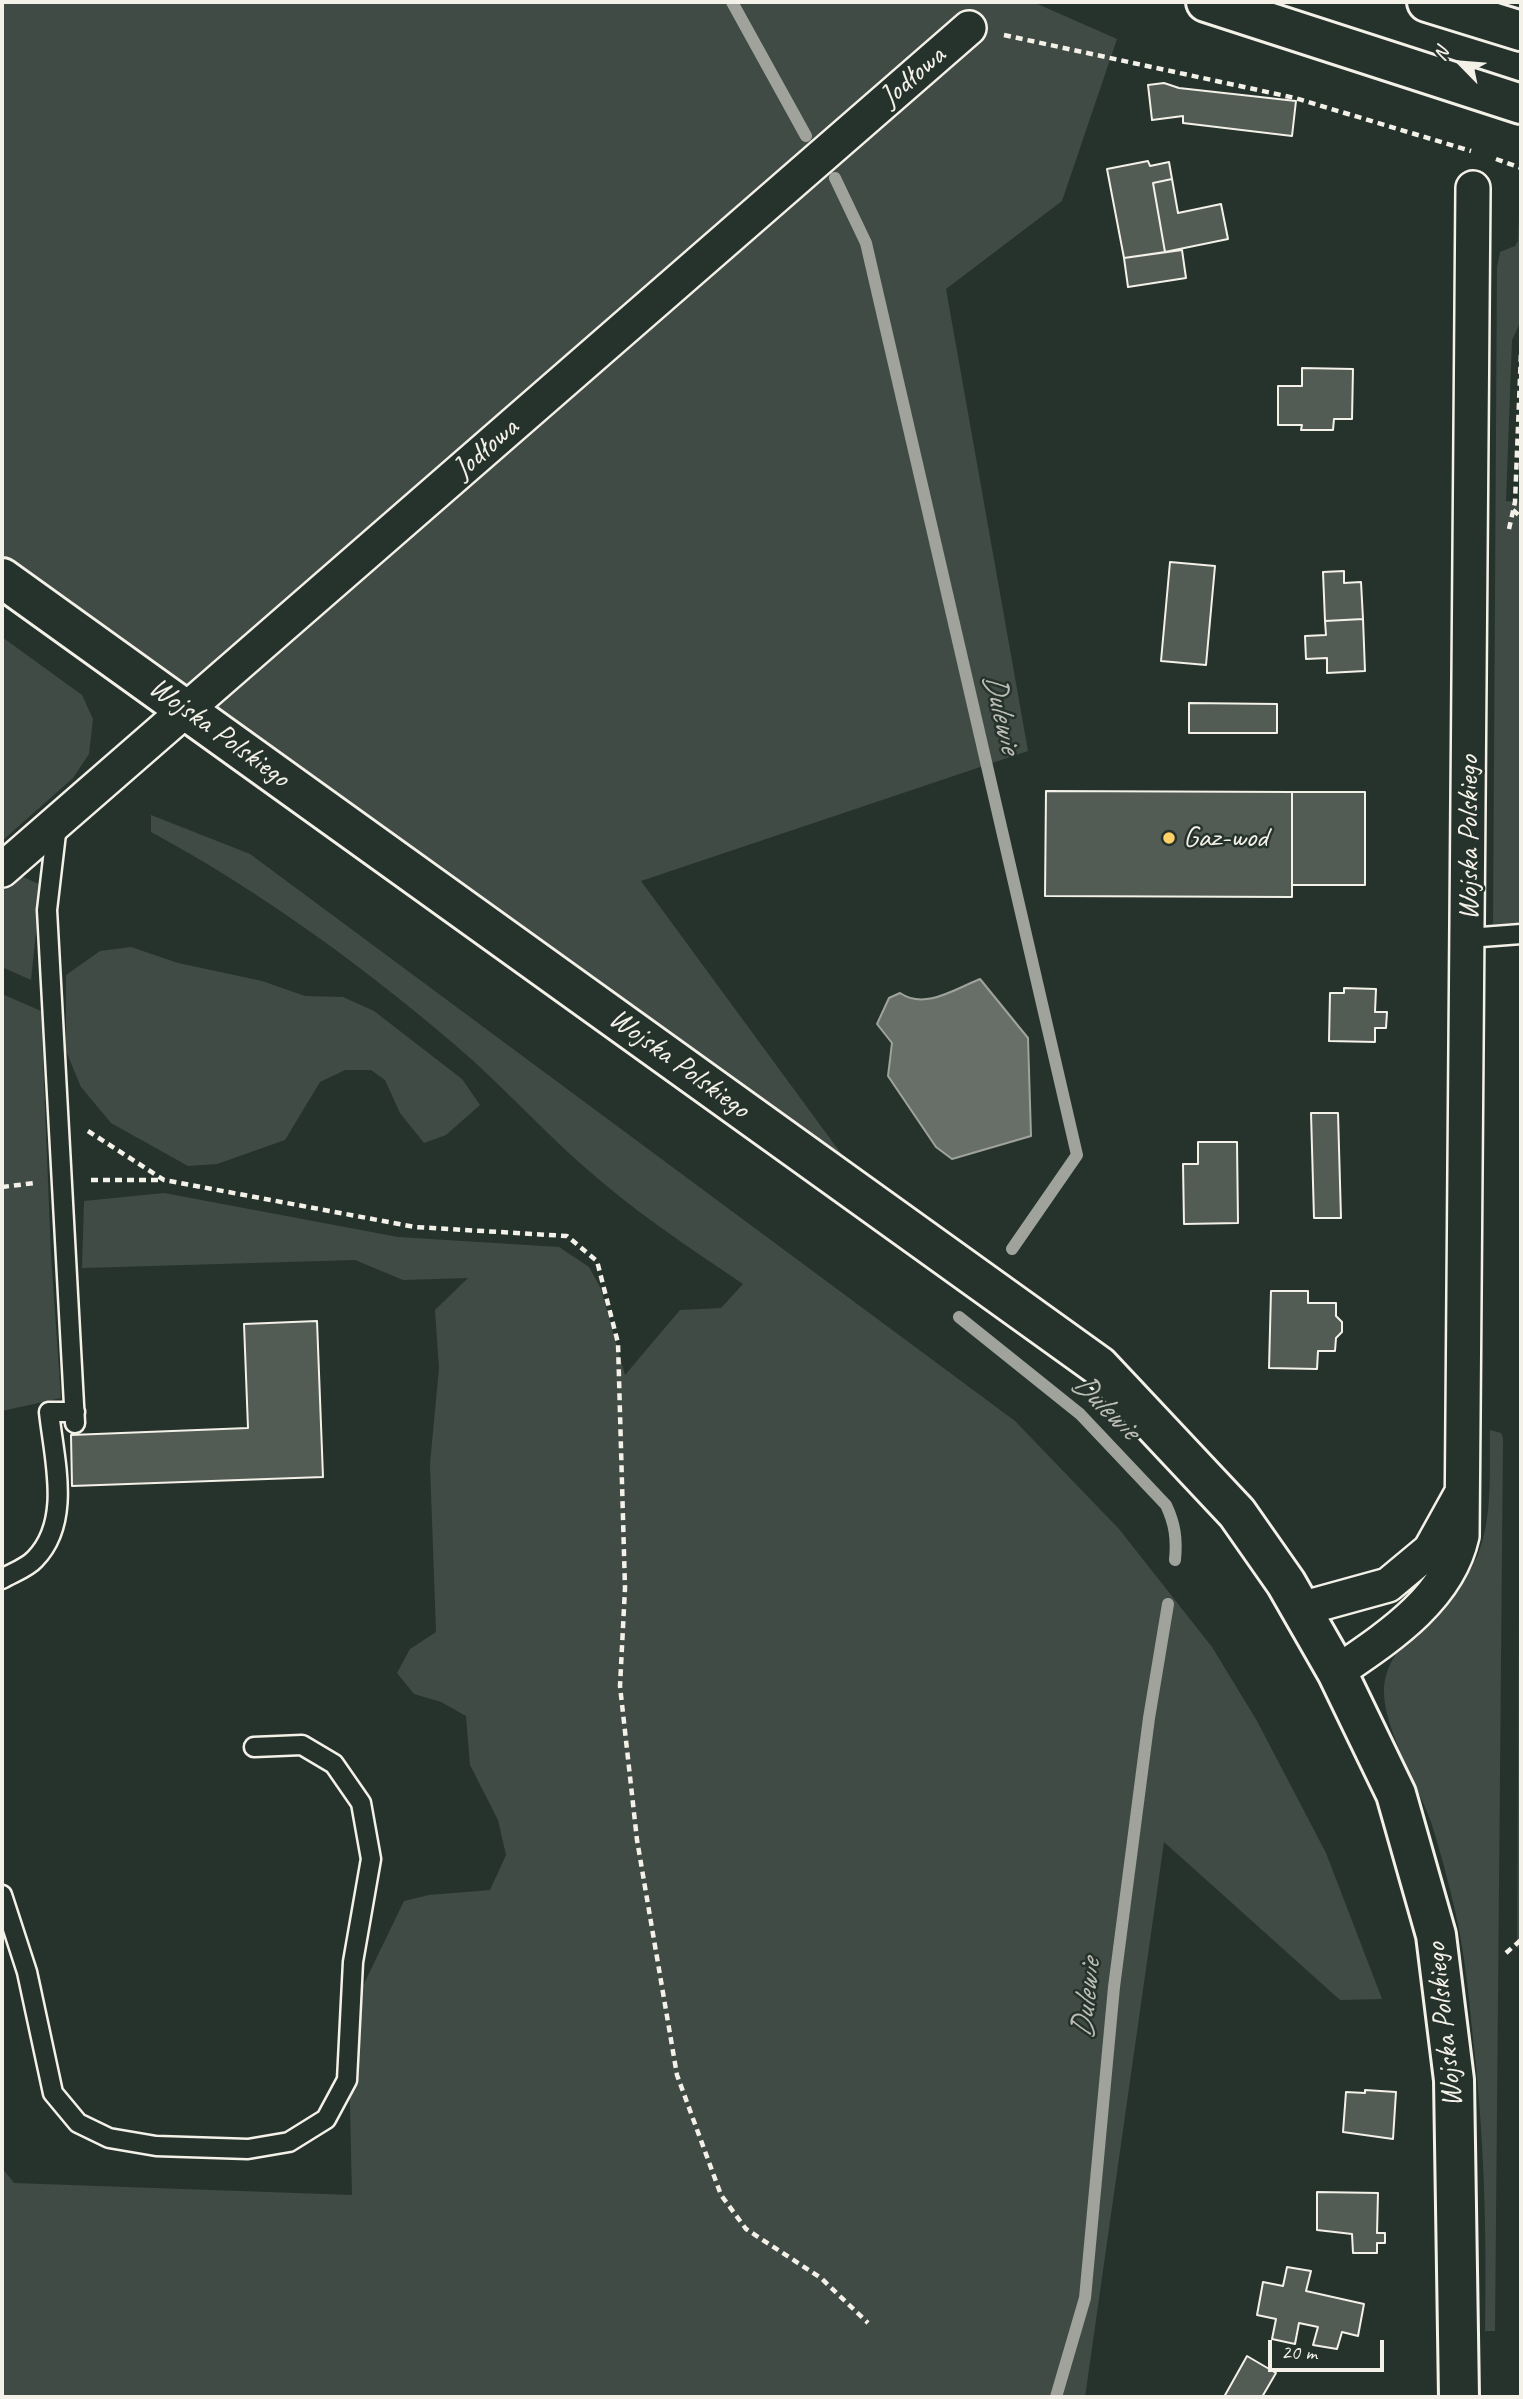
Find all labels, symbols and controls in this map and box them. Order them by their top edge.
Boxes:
north arrow [1425,28,1495,98]
street label: Jodłowa [873,39,953,115]
text: N [1428,44,1454,65]
street label: Jodłowa [446,411,526,487]
street label: Wojska Polskiego [142,670,296,796]
water label: Dulewie [973,670,1029,756]
street label: Wojska Polskiego [1451,755,1487,921]
place label: Gaz-wod [1183,820,1268,856]
marker: Gaz-wod [1161,830,1177,846]
street label: Wojska Polskiego [602,1001,756,1127]
water label: Dulewie [1063,1366,1147,1448]
street label: Wojska Polskiego [1418,1941,1472,2109]
water label: Dulewie [1064,1958,1110,2040]
scale bar [1271,2326,1386,2370]
text: 20 m [1281,2339,1317,2365]

